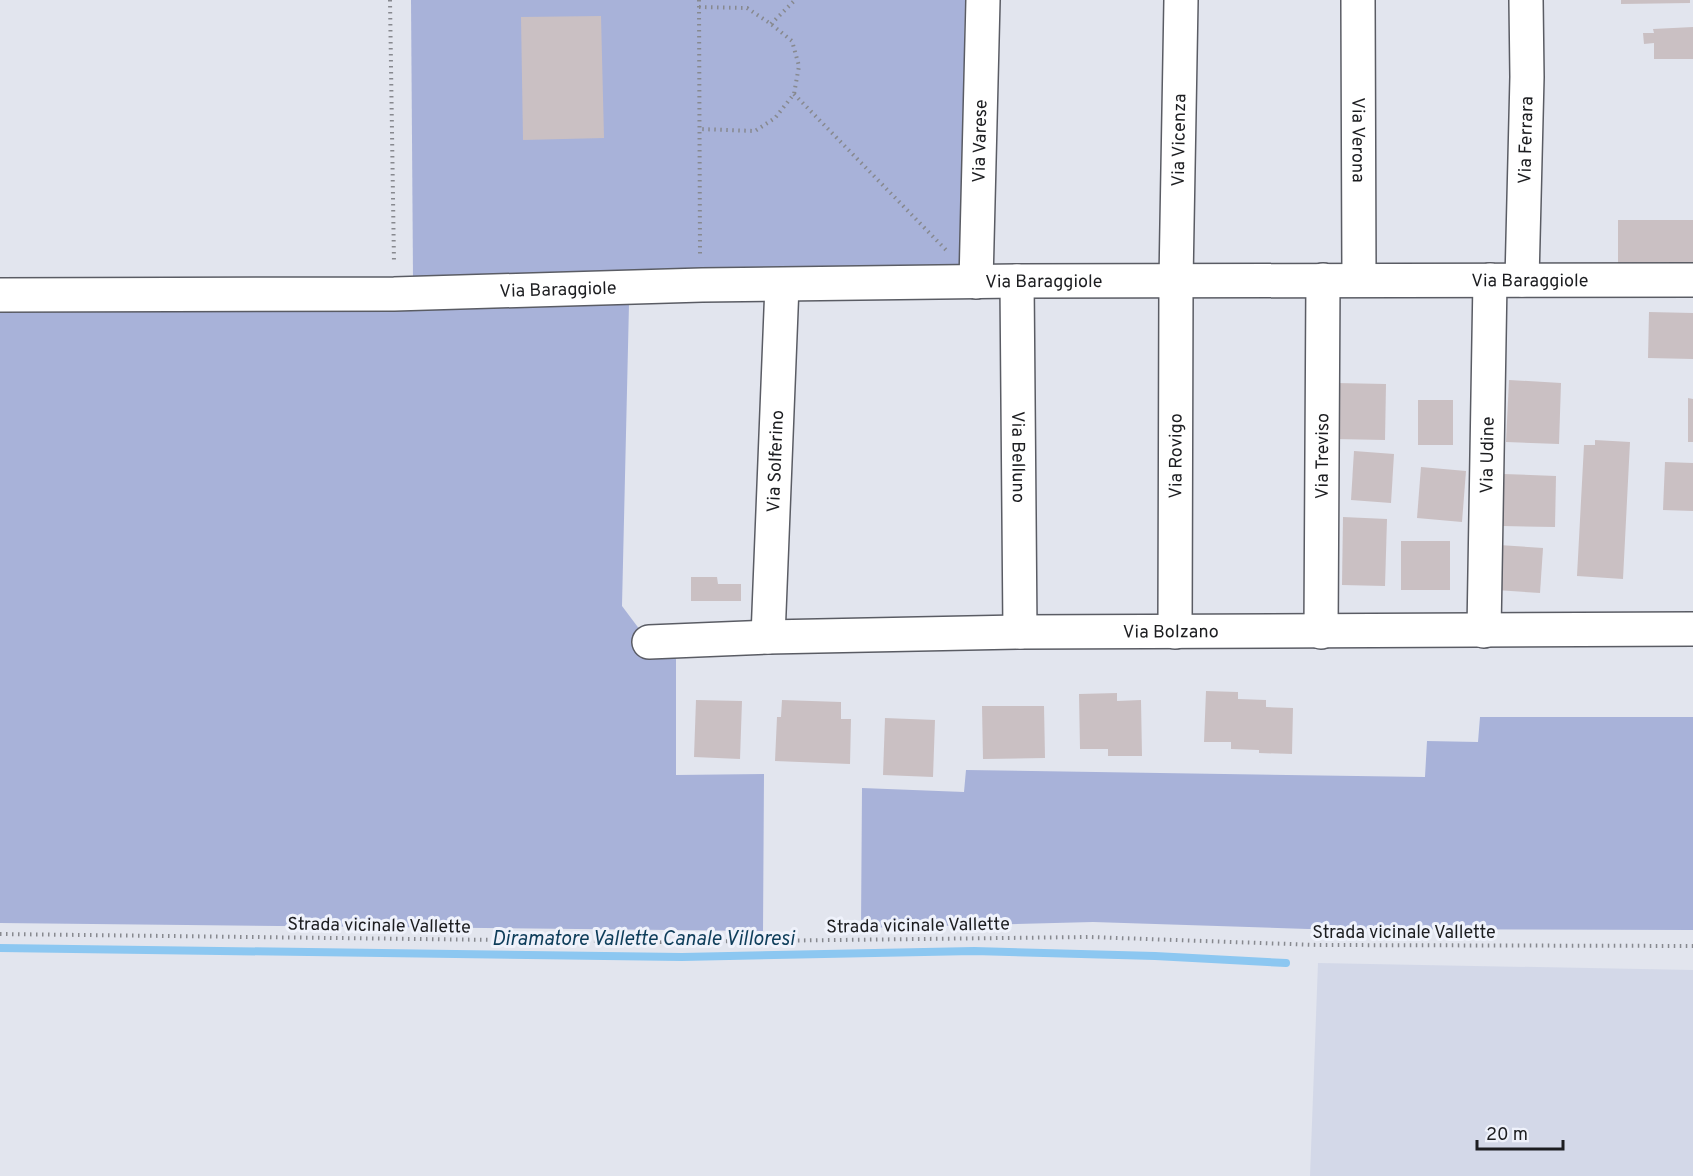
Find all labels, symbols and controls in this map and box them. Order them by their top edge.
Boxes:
street label: Via Vicenza [1168,93,1192,187]
street label: Via Ferrara [1514,96,1540,184]
street label: Via Verona [1345,97,1369,183]
street label: Via Varese [968,99,994,183]
street label: Via Baraggiole [1471,270,1589,293]
street label: Via Baraggiole [985,271,1103,294]
street label: Via Baraggiole [499,278,617,304]
street label: Via Solferino [763,409,790,513]
street label: Via Belluno [1005,411,1029,503]
street label: Via Rovigo [1165,413,1189,499]
street label: Via Treviso [1312,413,1335,499]
street label: Via Udine [1476,416,1501,494]
street label: Via Bolzano [1123,621,1219,645]
street label: Strada vicinale Vallette [287,913,471,940]
street label: Strada vicinale Vallette [826,913,1010,940]
street label: Strada vicinale Vallette [1312,922,1496,945]
water label: Diramatore Vallette Canale Villoresi [492,927,795,953]
scale bar [1477,1113,1562,1151]
text: 20 m [1486,1124,1528,1147]

